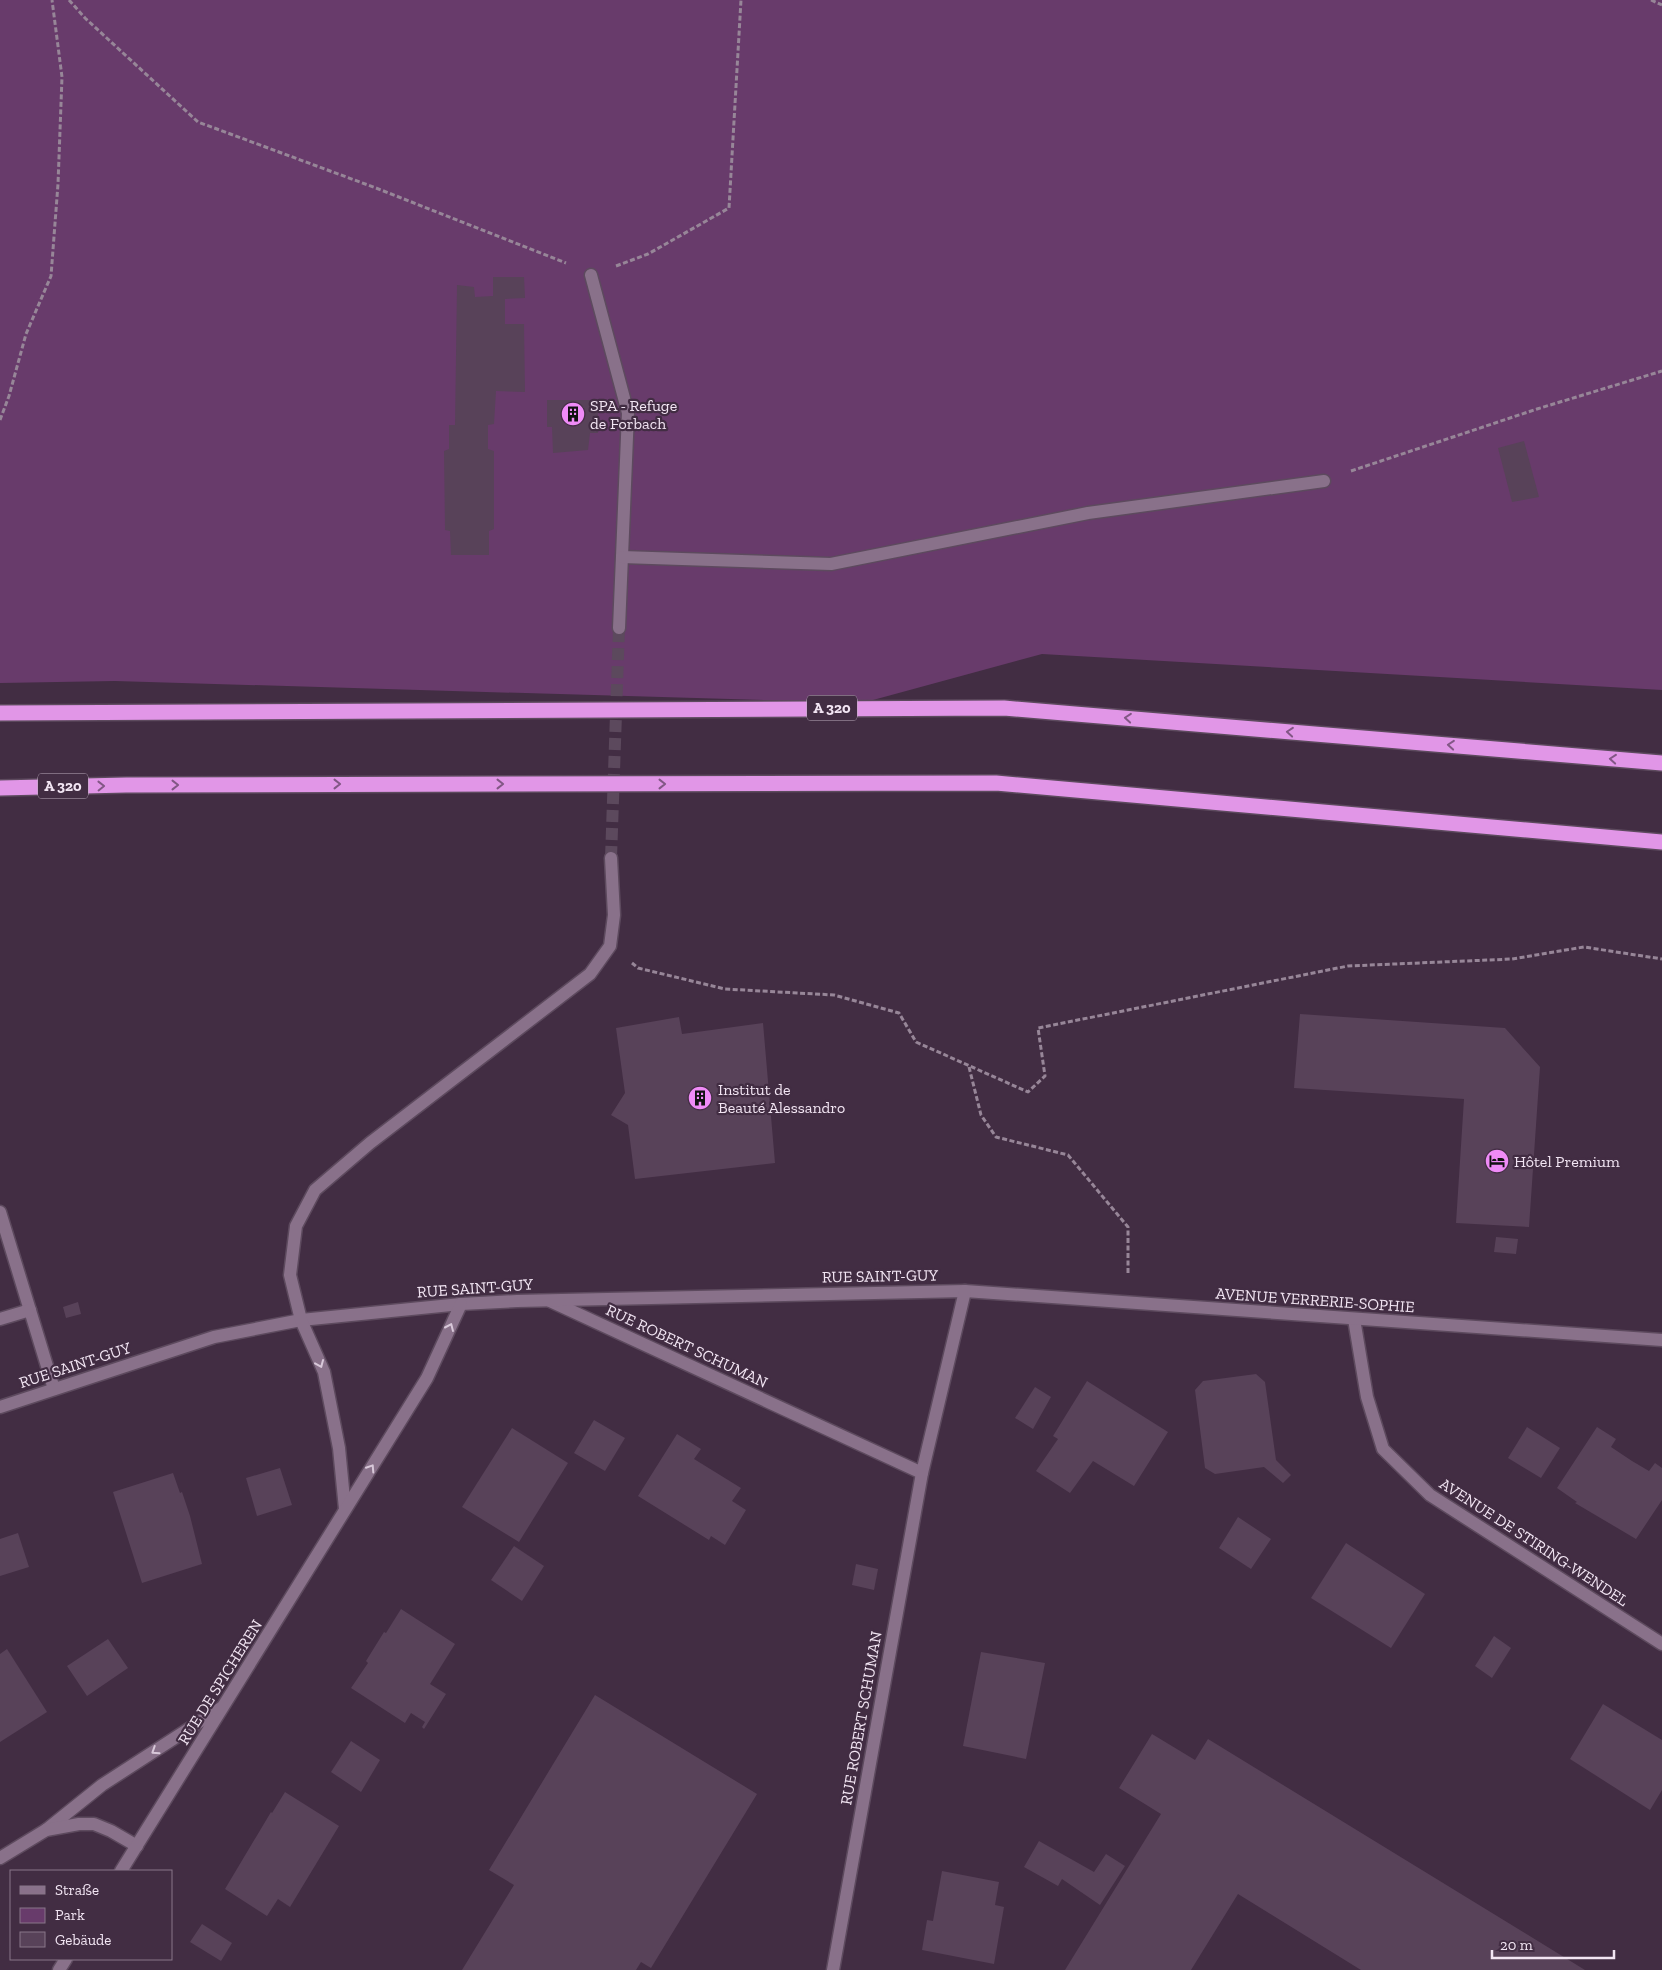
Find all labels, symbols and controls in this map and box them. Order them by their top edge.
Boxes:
place label: SPA - Refuge de Forbach [590,396,677,433]
building icon: SPA - Refuge de Forbach [560,401,586,427]
road number: A 320 [807,696,857,720]
one-way arrow [1123,713,1131,724]
one-way arrow [1285,726,1293,737]
one-way arrow [1447,740,1455,751]
one-way arrow [1609,753,1617,764]
road number: A 320 [38,774,88,798]
one-way arrow [333,779,341,790]
one-way arrow [496,779,504,789]
one-way arrow [658,779,666,789]
one-way arrow [97,780,105,791]
one-way arrow [171,780,179,790]
place label: Institut de Beauté Alessandro [718,1080,845,1117]
building icon: Institut de Beauté Alessandro [687,1085,713,1111]
hotel icon: Hôtel Premium [1484,1148,1510,1174]
place label: Hôtel Premium [1514,1152,1620,1171]
street label: RUE SAINT-GUY [822,1265,939,1287]
street label: RUE SAINT-GUY [416,1274,534,1302]
street label: AVENUE VERRERIE-SOPHIE [1215,1284,1415,1316]
street label: RUE ROBERT SCHUMAN [603,1300,771,1392]
one-way arrow [444,1323,455,1332]
street label: RUE SAINT-GUY [17,1338,133,1392]
one-way arrow [314,1359,325,1368]
one-way arrow [365,1464,375,1473]
street label: AVENUE DE STIRING-WENDEL [1436,1474,1632,1610]
street label: RUE DE SPICHEREN [174,1616,266,1748]
street label: RUE ROBERT SCHUMAN [836,1629,886,1806]
one-way arrow [151,1745,160,1754]
legend [10,1870,172,1960]
text: Straße [55,1881,99,1899]
text: Park [55,1906,85,1924]
scale bar [1492,1928,1614,1960]
text: Gebäude [55,1931,111,1949]
text: 20 m [1500,1936,1533,1954]

